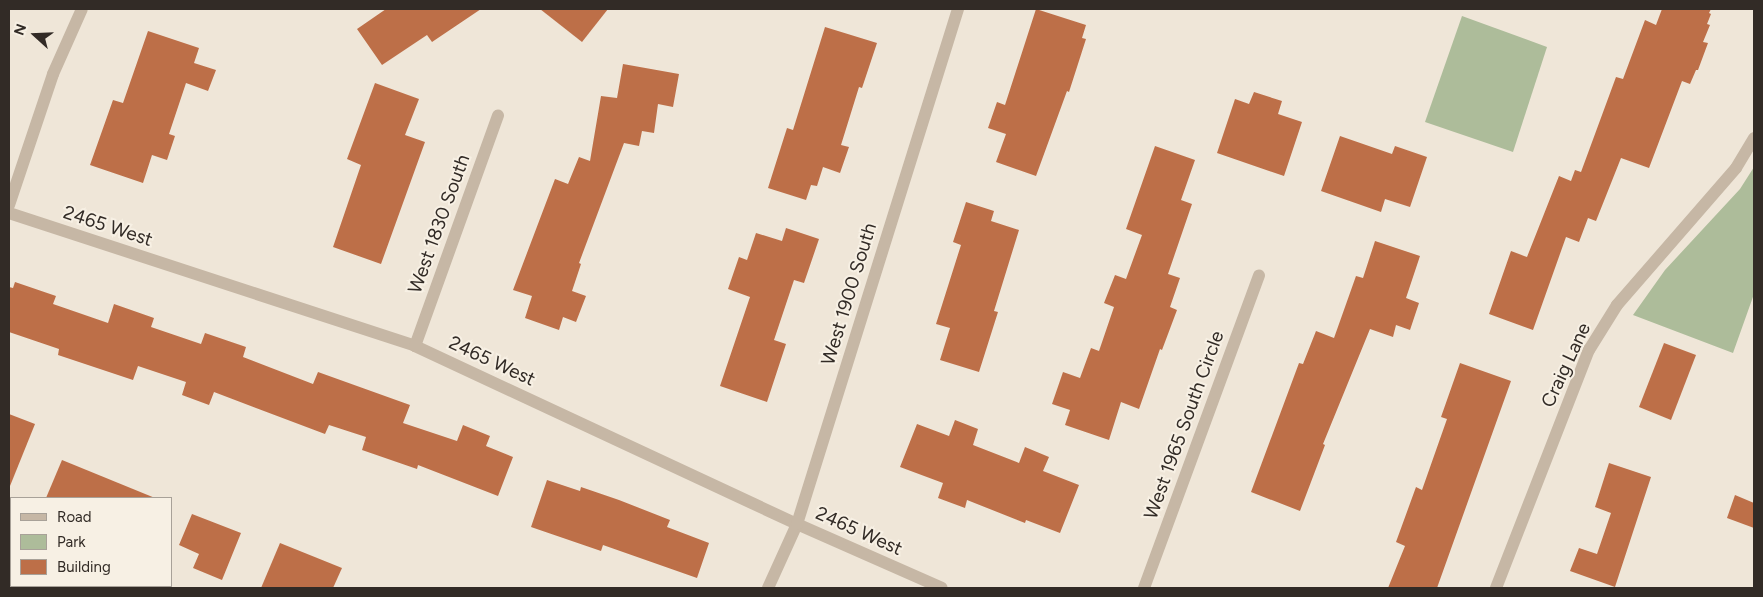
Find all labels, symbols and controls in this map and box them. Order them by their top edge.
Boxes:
north arrow [10,10,60,60]
text: N [11,22,30,38]
street label: West 1830 South [403,151,475,297]
street label: 2465 West [60,201,156,251]
street label: West 1900 South [817,220,881,368]
street label: Craig Lane [1537,319,1595,411]
street label: West 1965 South Circle [1139,328,1229,522]
street label: 2465 West [445,331,539,391]
legend [10,497,172,587]
street label: 2465 West [812,502,906,560]
text: Road [57,508,92,526]
text: Park [57,533,86,551]
text: Building [57,558,111,576]

